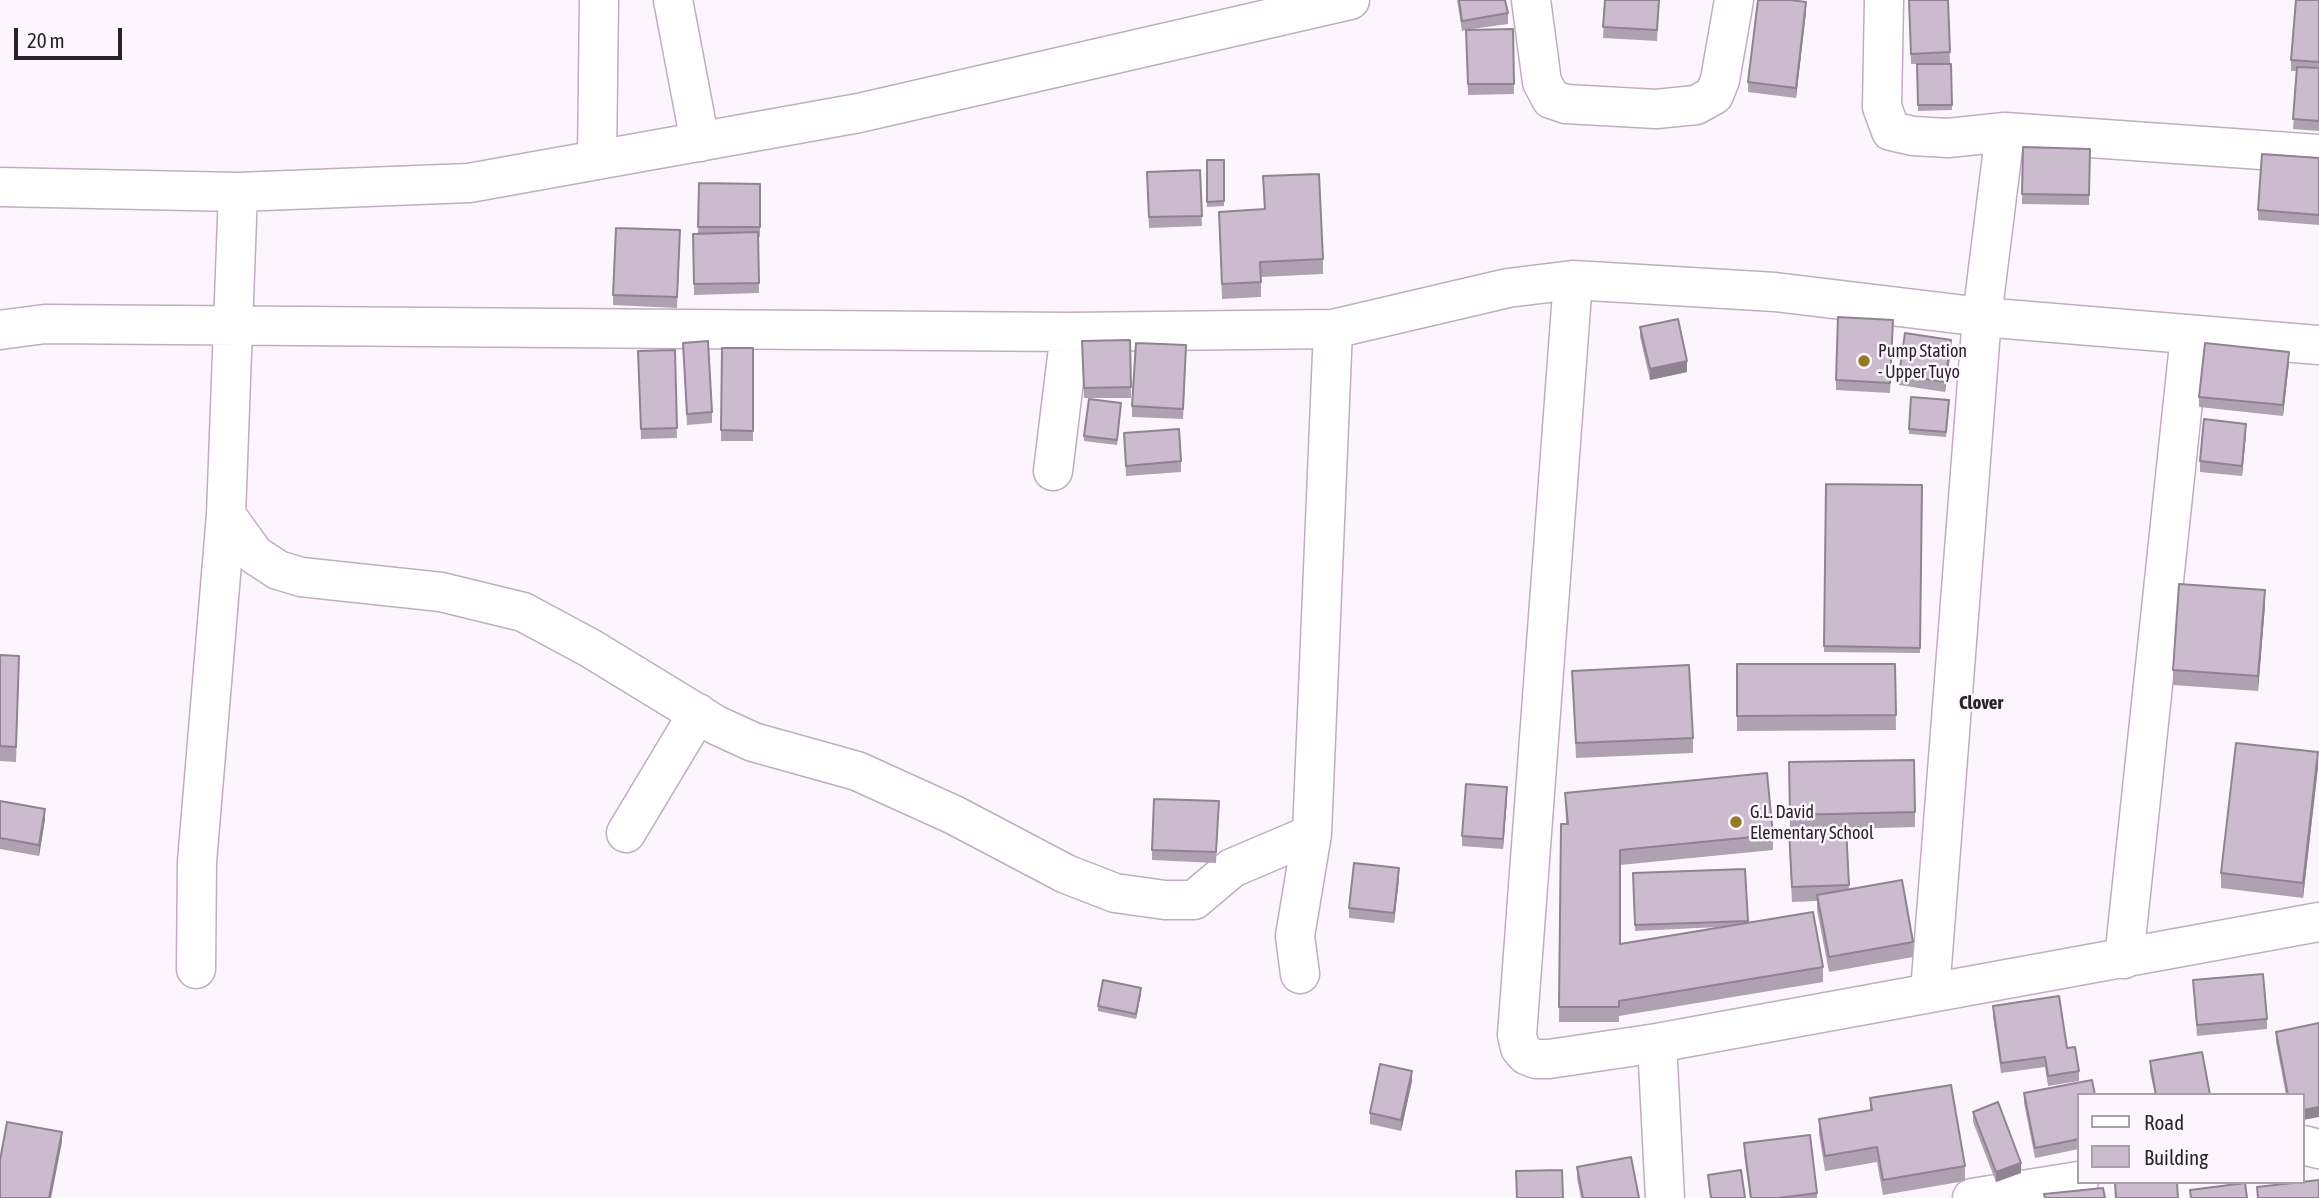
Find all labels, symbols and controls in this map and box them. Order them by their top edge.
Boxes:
scale bar [18,14,126,58]
text: 20 m [27,28,65,52]
place label: Pump Station - Upper Tuyo [1878,340,1967,382]
marker: Pump Station - Upper Tuyo [1856,353,1872,369]
district label: Clover [1959,692,2003,714]
place label: G.L. David Elementary School [1750,801,1874,844]
marker: G.L. David Elementary School [1728,814,1744,830]
legend [2078,1093,2305,1184]
text: Road [2144,1110,2184,1134]
text: Building [2144,1145,2208,1169]

